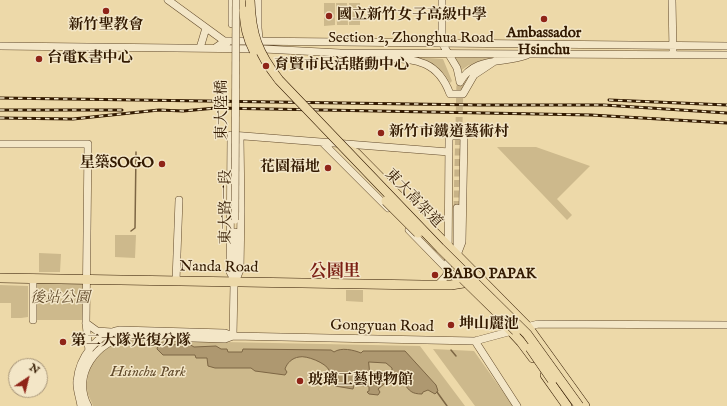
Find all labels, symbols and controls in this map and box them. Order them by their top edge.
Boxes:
marker: 新竹聖教會 [101,6,111,16]
place label: 國立新竹女子高級中學 [337,7,487,25]
marker: 國立新竹女子高級中學 [324,11,334,21]
marker: Ambassador Hsinchu [539,14,549,24]
place label: 新竹聖教會 [69,17,143,35]
place label: Ambassador Hsinchu [507,25,581,60]
street label: Section 2, Zhonghua Road [328,30,494,48]
place label: 台電K書中心 [47,50,133,68]
marker: 台電K書中心 [34,54,44,64]
place label: 育賢市民活賭動中心 [274,57,409,75]
marker: 育賢市民活賭動中心 [261,61,271,71]
street label: 東大陸橋 [214,80,232,140]
place label: 新竹市鐵道藝術村 [389,124,509,142]
marker: 新竹市鐵道藝術村 [376,128,386,138]
place label: 星築SOGO [80,155,154,173]
marker: 星築SOGO [157,159,167,169]
place label: 花園福地 [260,159,320,177]
marker: 花園福地 [323,163,333,173]
street label: 東大高架道 [380,166,446,232]
street label: 東大路一段 [218,170,236,244]
street label: Nanda Road [180,258,258,278]
district label: 公園里 [310,263,360,283]
place label: BABO PAPAK [443,266,536,284]
marker: BABO PAPAK [430,270,440,280]
park label: 後站公園 [30,290,90,308]
place label: 坤山麗池 [459,316,519,334]
street label: Gongyuan Road [330,317,434,337]
marker: 坤山麗池 [446,320,456,330]
place label: 第二大隊光復分隊 [71,333,191,351]
marker: 第二大隊光復分隊 [58,337,68,347]
north arrow [8,358,48,398]
text: N [26,361,42,377]
park label: Hsinchu Park [110,364,186,382]
place label: 玻璃工藝博物館 [308,372,413,390]
marker: 玻璃工藝博物館 [295,376,305,386]

